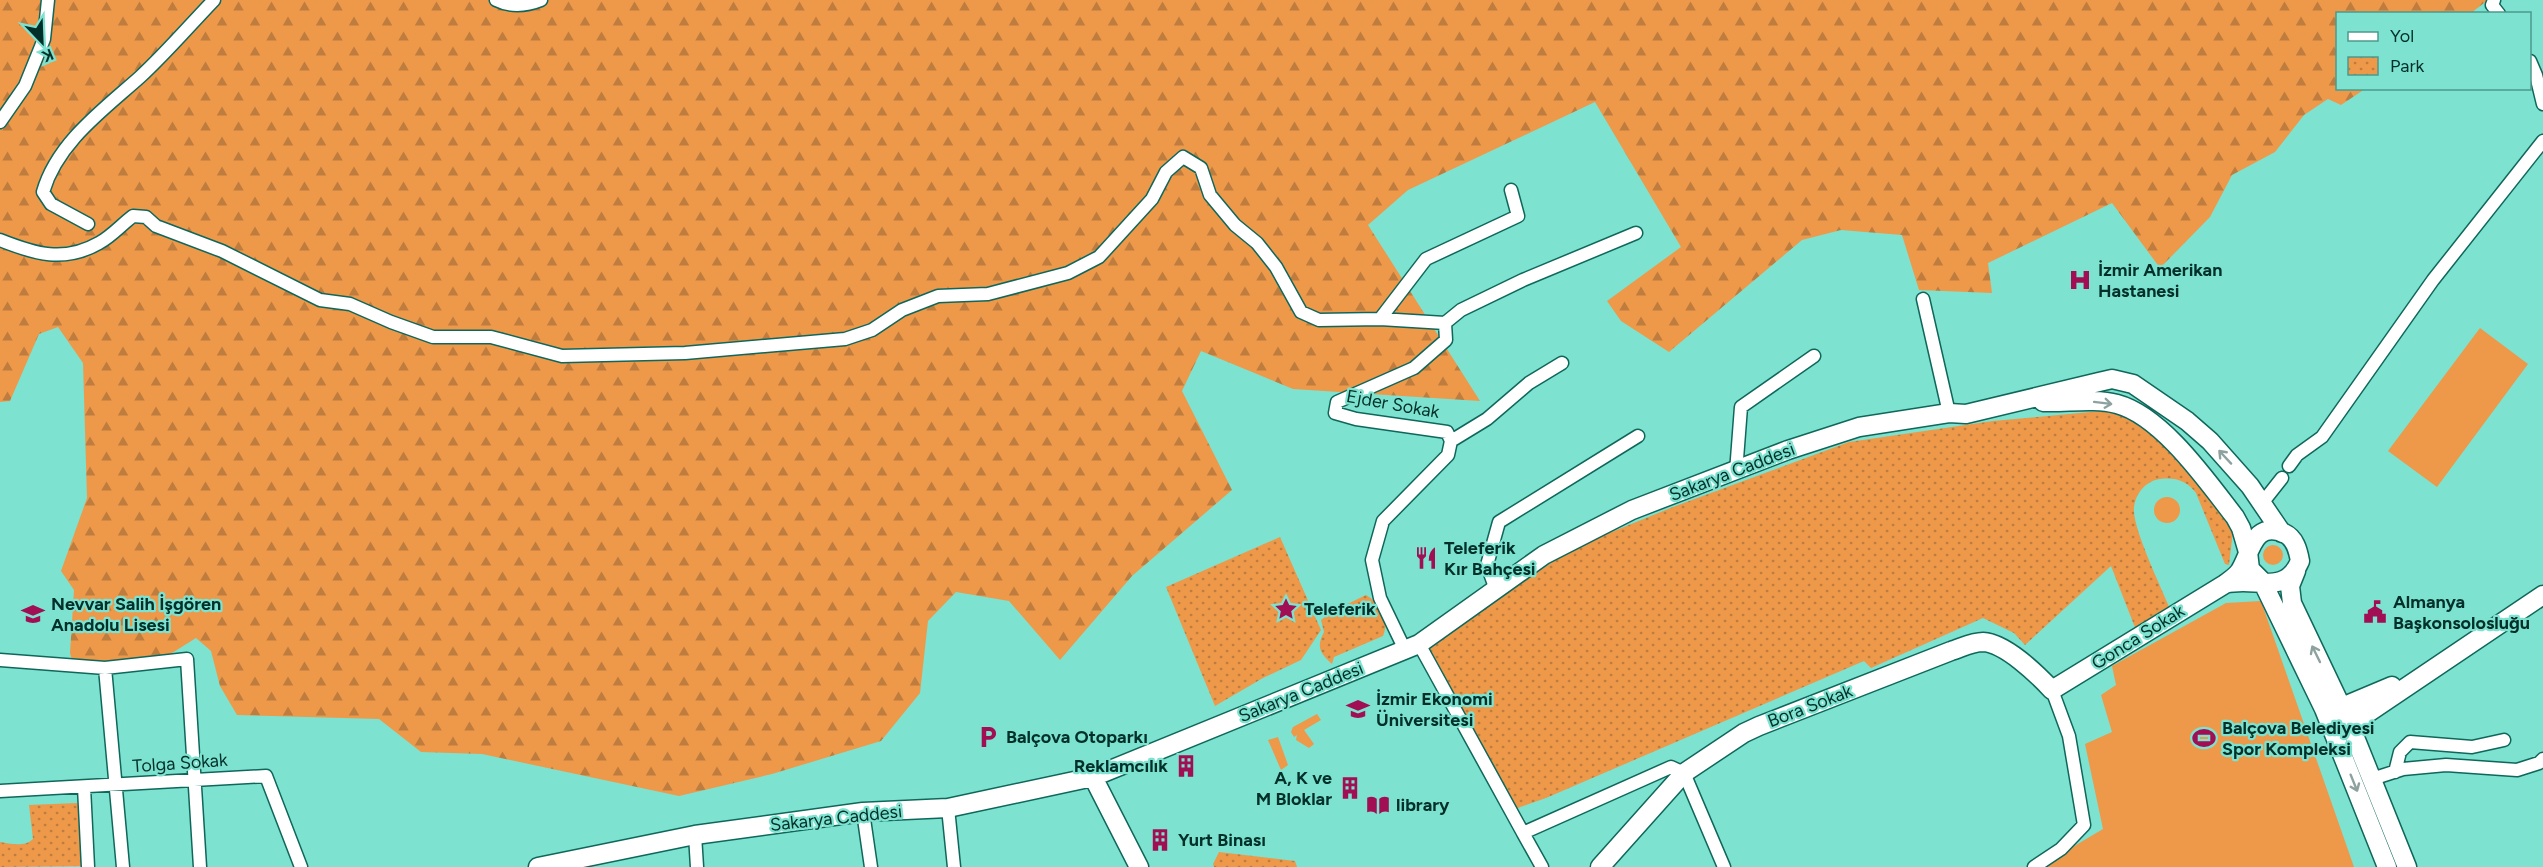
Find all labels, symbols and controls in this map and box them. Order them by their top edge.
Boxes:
north arrow [12,12,72,72]
legend [2336,12,2531,90]
text: Yol [2390,25,2414,47]
text: K [39,45,56,66]
text: Park [2390,55,2425,77]
place label: İzmir Amerikan Hastanesi [2098,259,2222,302]
hospital icon: İzmir Amerikan Hastanesi [2067,267,2093,293]
street label: Ejder Sokak [1345,385,1442,423]
one-way arrow [2092,397,2112,408]
street label: Sakarya Caddesi [1666,438,1798,506]
one-way arrow [2218,450,2232,465]
place label: Teleferik Kır Bahçesi [1444,537,1536,580]
restaurant icon: Teleferik Kır Bahçesi [1413,545,1439,571]
place label: Almanya Başkonsolosluğu [2393,591,2530,634]
place label: Nevvar Salih İşgören Anadolu Lisesi [51,593,221,636]
place icon: Teleferik [1273,596,1299,622]
place label: Teleferik [1304,598,1376,620]
public building icon: Almanya Başkonsolosluğu [2362,599,2388,625]
street label: Gonca Sokak [2087,600,2189,674]
school or university icon: Nevvar Salih İşgören Anadolu Lisesi [20,601,46,627]
one-way arrow [2310,646,2322,664]
street label: Sakarya Caddesi [1235,657,1367,727]
street label: Bora Sokak [1764,680,1856,732]
place label: İzmir Ekonomi Üniversitesi [1376,688,1493,731]
school or university icon: İzmir Ekonomi Üniversitesi [1345,696,1371,722]
place label: Balçova Belediyesi Spor Kompleksi [2222,717,2375,760]
parking icon: Balçova Otoparkı [975,724,1001,750]
sports icon: Balçova Belediyesi Spor Kompleksi [2191,725,2217,751]
place label: Balçova Otoparkı [1006,726,1148,748]
street label: Tolga Sokak [132,749,229,777]
building icon: Reklamcılık [1173,753,1199,779]
place label: Reklamcılık [1074,755,1168,777]
place label: A, K ve M Bloklar [1256,767,1332,810]
one-way arrow [2349,773,2360,792]
building icon: A, K ve M Bloklar [1337,775,1363,801]
library icon: library [1365,792,1391,818]
place label: library [1396,794,1450,816]
street label: Sakarya Caddesi [769,800,903,836]
building icon: Yurt Binası [1147,827,1173,853]
place label: Yurt Binası [1178,829,1266,851]

